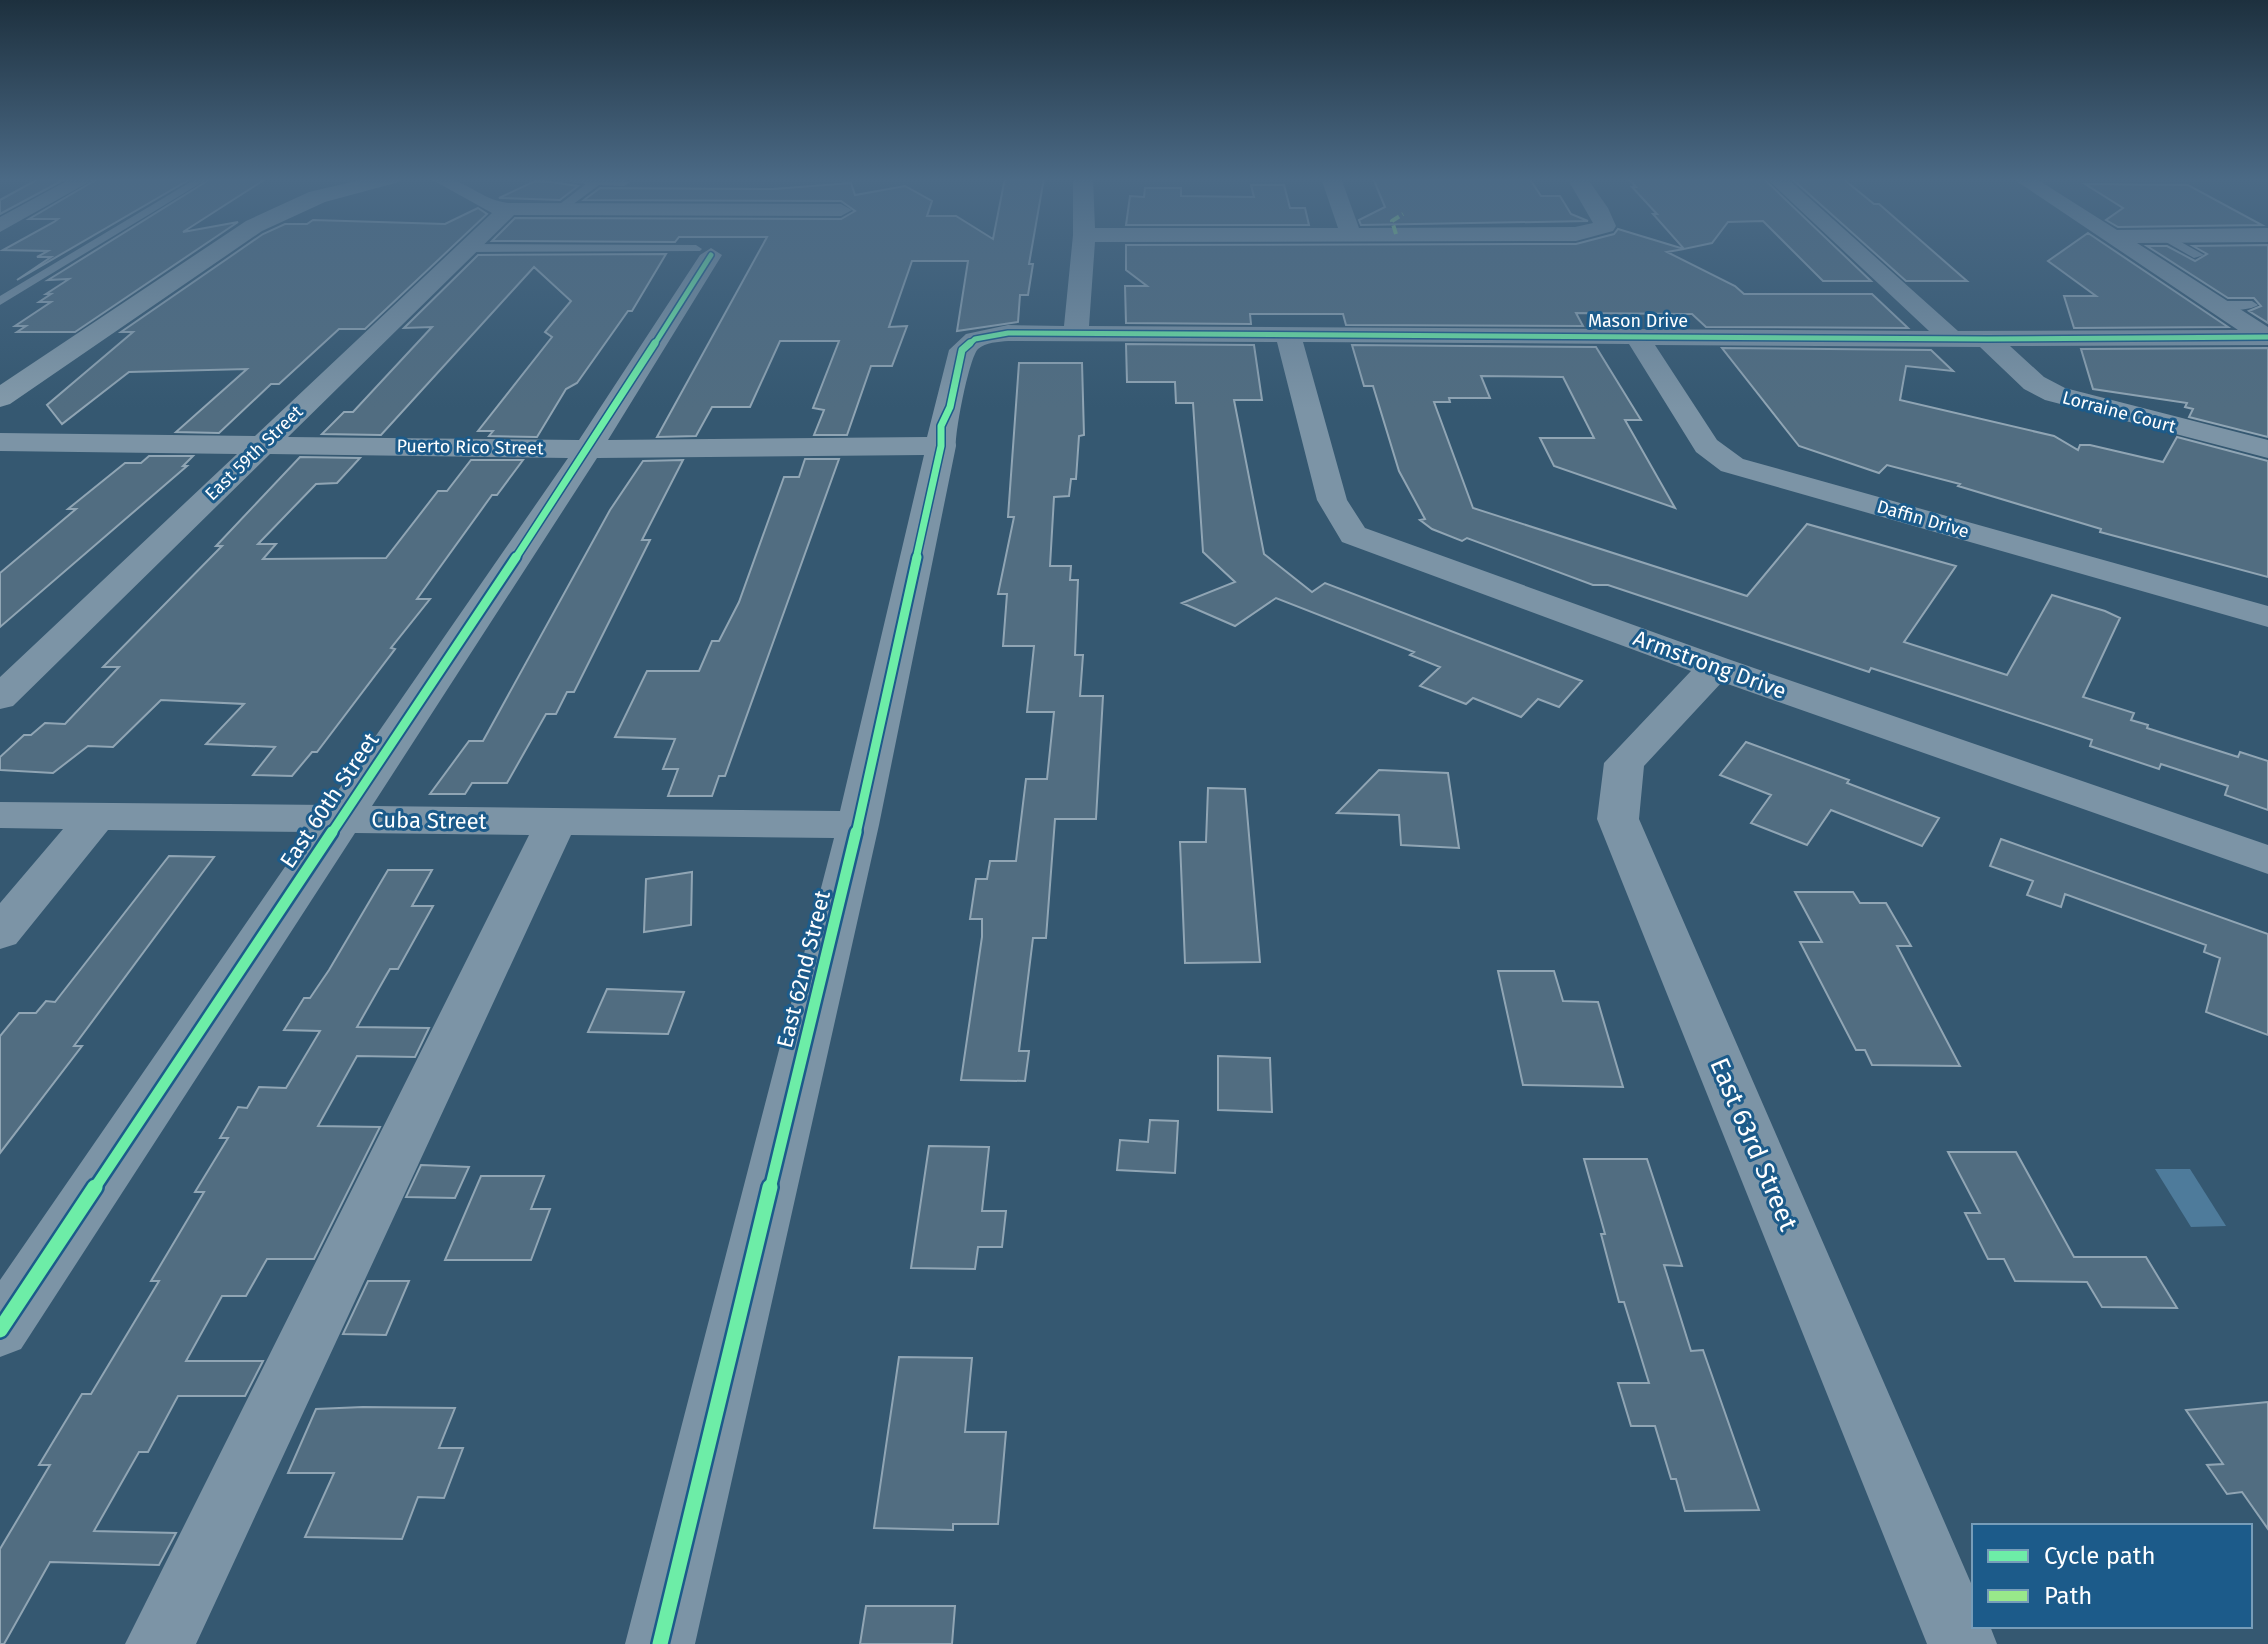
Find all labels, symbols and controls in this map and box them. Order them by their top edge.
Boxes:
street label: Mason Drive [1588,310,1688,332]
street label: Lorraine Court [2060,386,2179,438]
street label: East 59th Street [200,400,308,505]
street label: Puerto Rico Street [396,435,544,459]
street label: Daffin Drive [1874,495,1972,543]
street label: Armstrong Drive [1630,624,1790,705]
street label: East 60th Street [274,727,385,873]
street label: Cuba Street [371,806,487,835]
street label: East 62nd Street [771,888,836,1051]
street label: East 63rd Street [1703,1053,1804,1236]
legend [1972,1524,2252,1628]
text: Cycle path [2044,1542,2156,1570]
text: Path [2044,1582,2092,1610]

